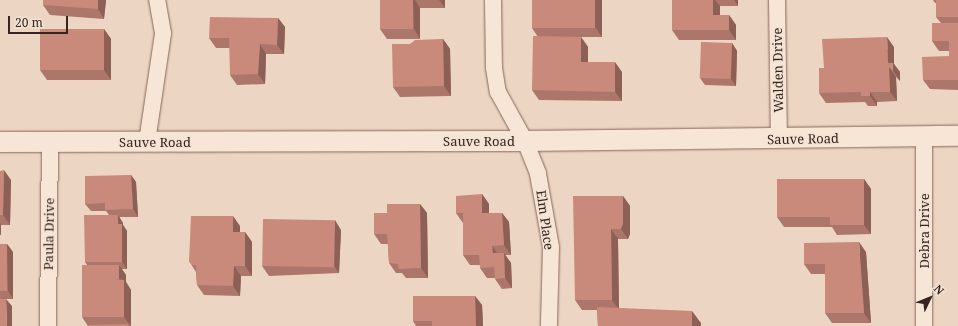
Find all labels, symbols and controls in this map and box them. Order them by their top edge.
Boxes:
scale bar [10,8,70,34]
text: 20 m [15,14,43,31]
street label: Walden Drive [769,27,787,113]
street label: Sauve Road [767,131,839,147]
street label: Sauve Road [443,133,515,149]
street label: Sauve Road [119,134,191,150]
street label: Elm Place [533,189,557,251]
street label: Debra Drive [916,193,932,269]
street label: Paula Drive [41,198,57,270]
north arrow [910,278,950,318]
text: N [931,281,948,298]

